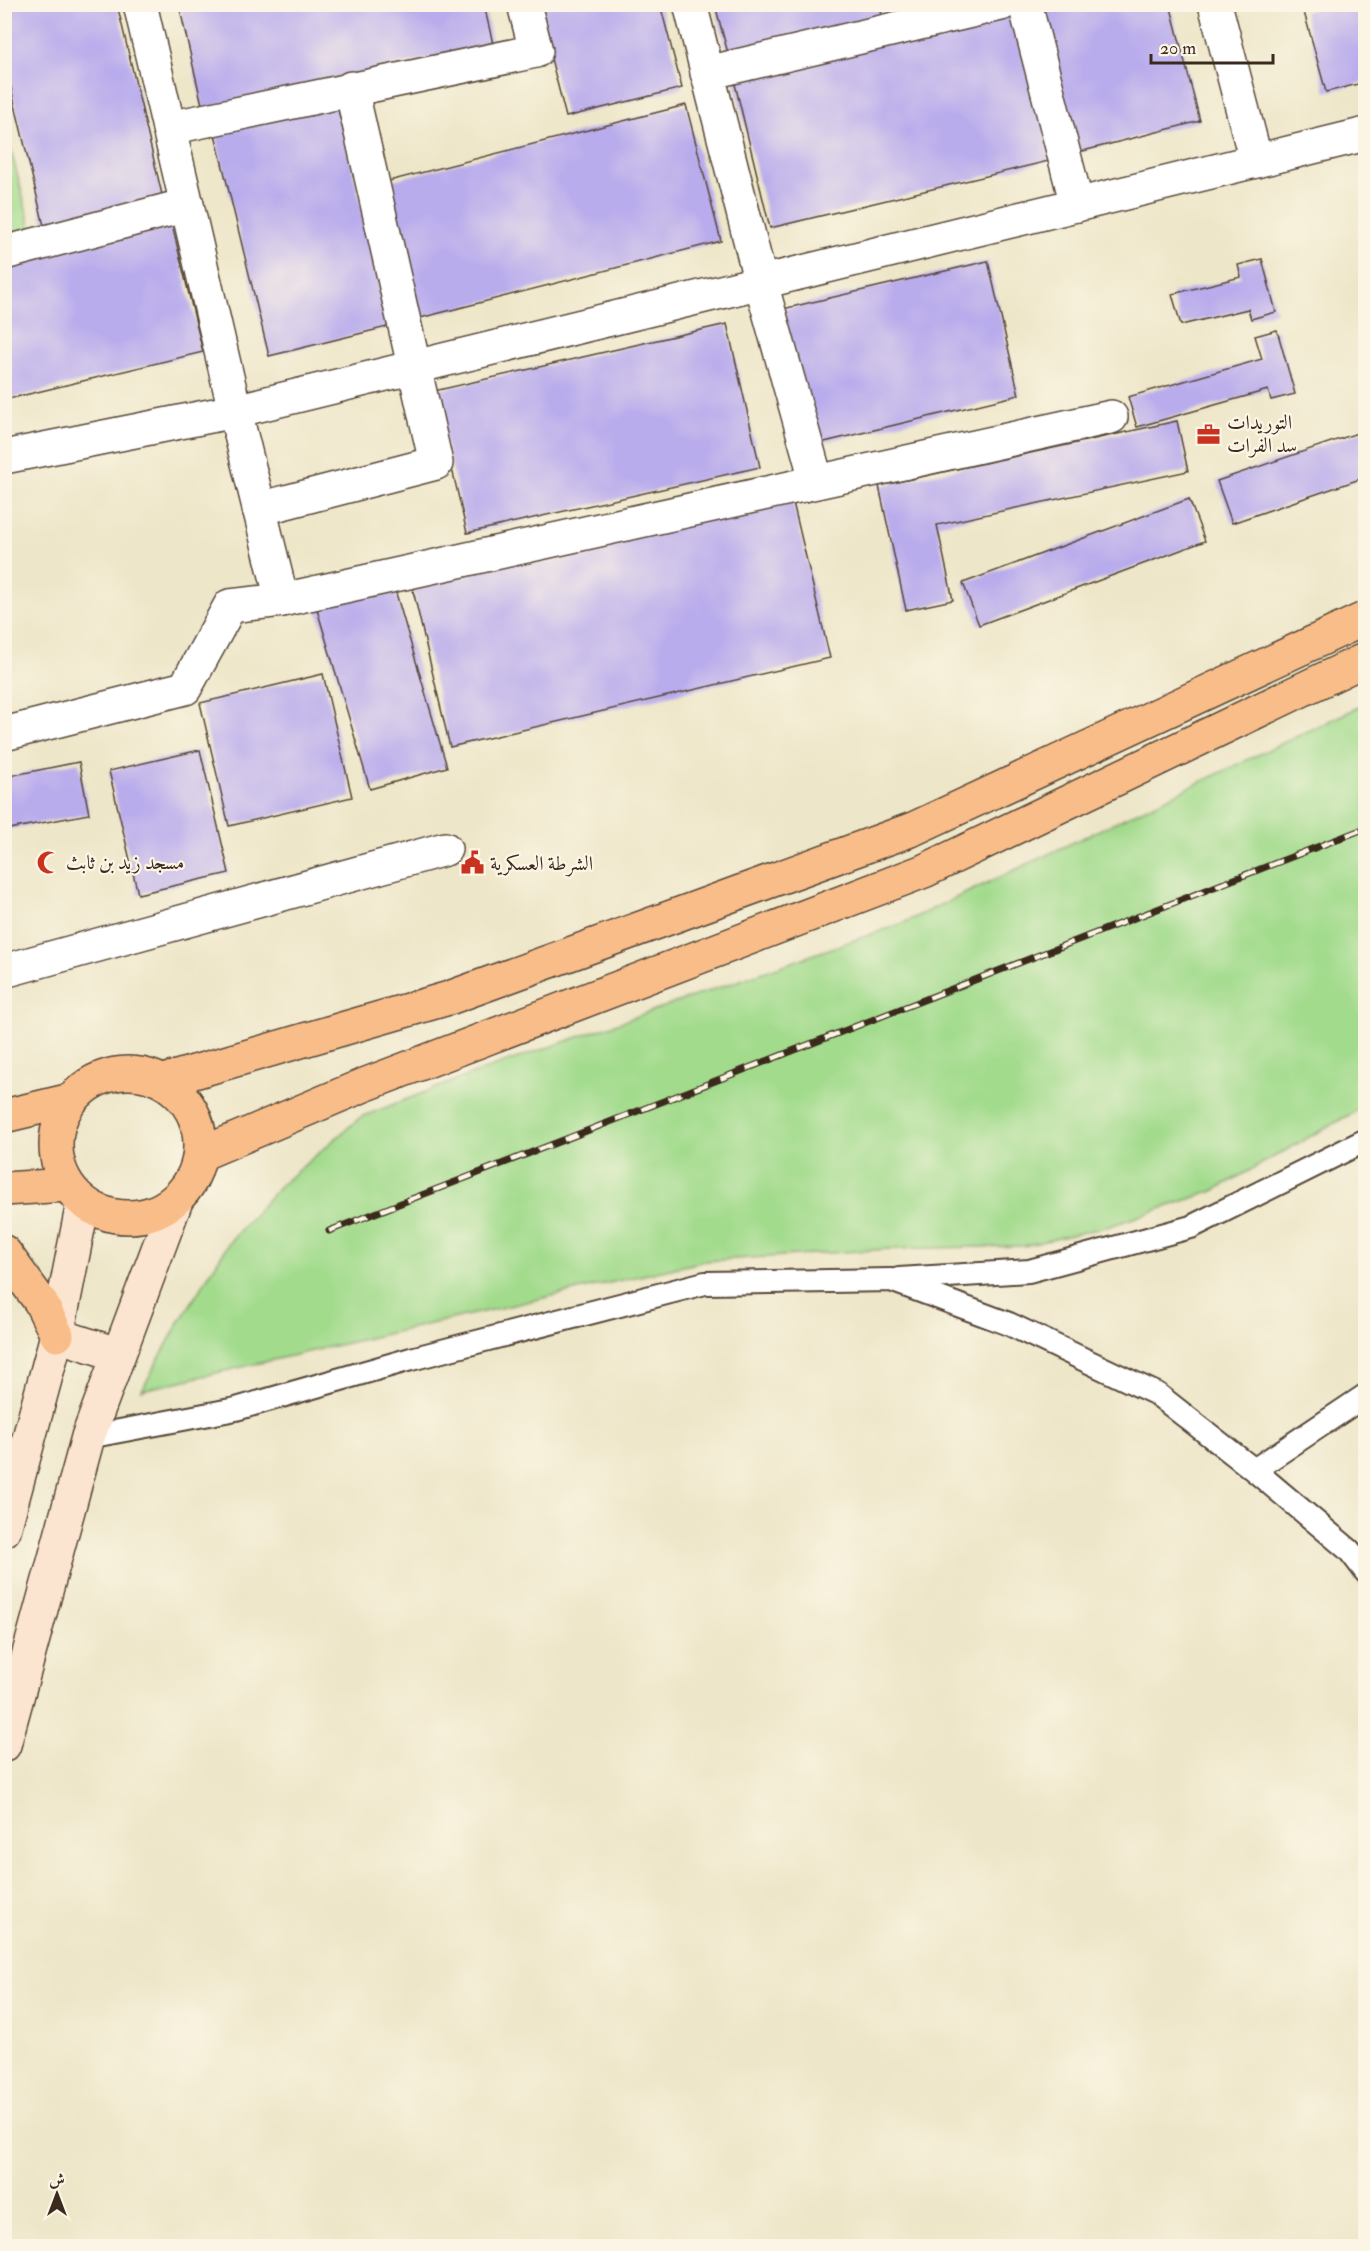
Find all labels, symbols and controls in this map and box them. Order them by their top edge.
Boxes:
scale bar [1151,27,1272,65]
text: 20 m [1160,37,1196,60]
place label: التوريدات سد الفرات [1227,410,1297,458]
office icon: التوريدات سد الفرات [1196,421,1222,447]
mosque icon: مسجد زيد بن ثابث [35,849,61,875]
place label: مسجد زيد بن ثابث [66,850,184,875]
public building icon: الشرطة العسكرية [459,850,485,876]
place label: الشرطة العسكرية [490,851,593,877]
north arrow [27,2164,87,2224]
text: ش [49,2170,65,2190]

